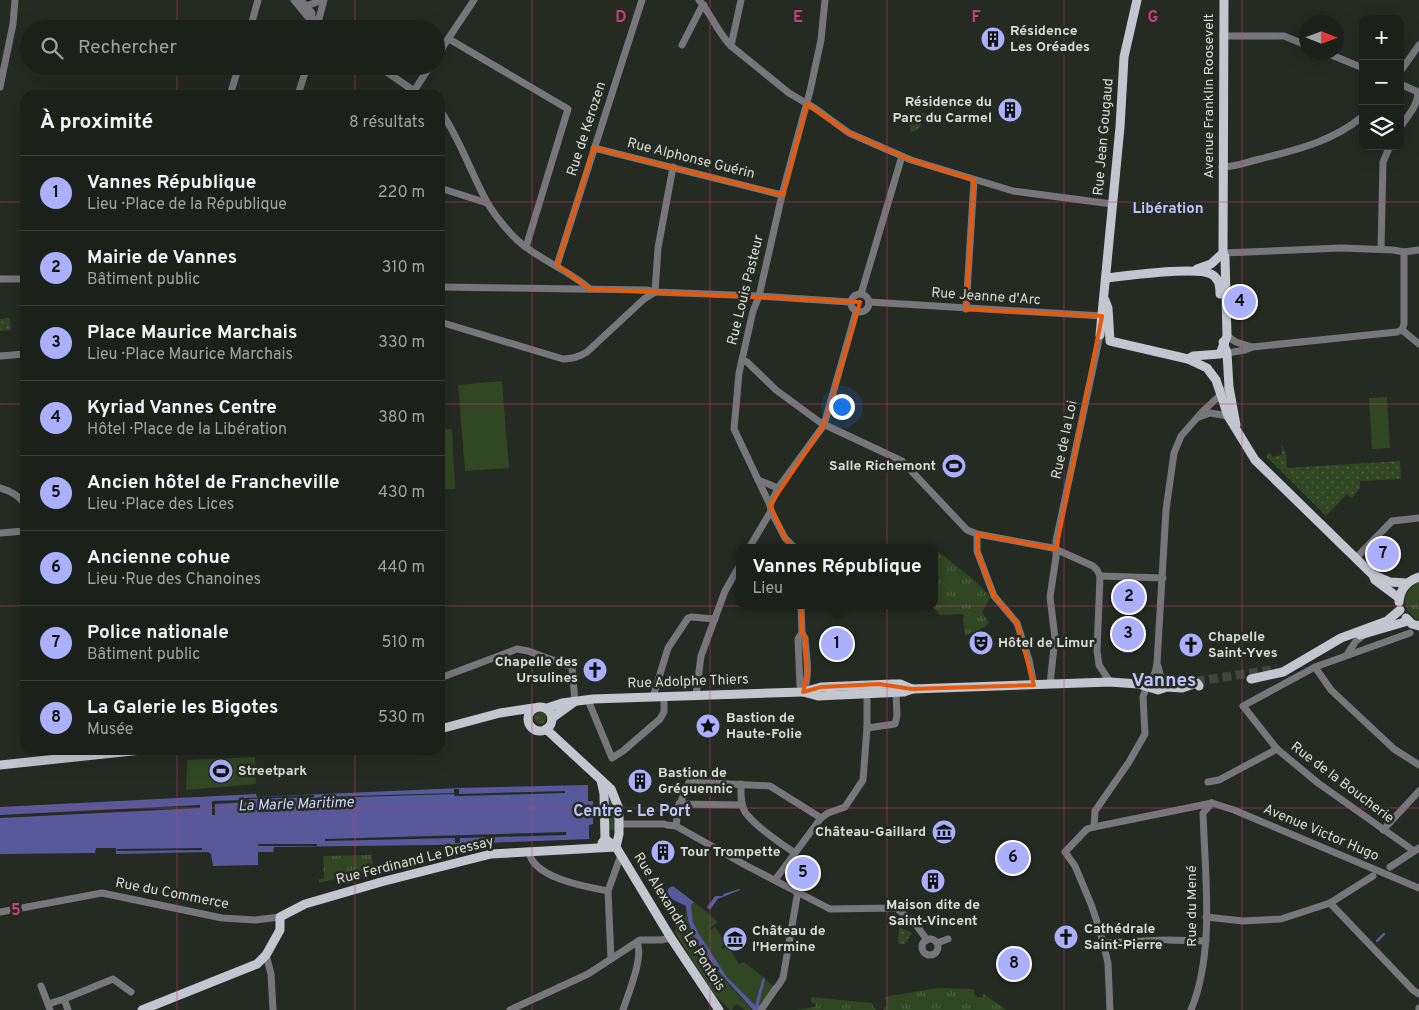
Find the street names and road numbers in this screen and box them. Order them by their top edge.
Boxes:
street label: Avenue Franklin Roosevelt [1201,13,1218,179]
street label: Rue Jean Gougaud [1090,78,1118,196]
street label: Rue de Kerozen [564,80,610,178]
street label: Rue Alphonse Guérin [625,135,757,183]
street label: Rue Louis Pasteur [724,233,768,347]
street label: Rue Jeanne d'Arc [931,285,1041,309]
street label: Rue de la Loi [1048,399,1082,481]
street label: Rue Adolphe Thiers [627,671,749,693]
street label: Rue de la Boucherie [1287,739,1397,827]
street label: Avenue Victor Hugo [1261,801,1382,865]
street label: Rue Ferdinand Le Dressay [334,833,496,889]
street label: Rue Alexandre Le Pontois [629,850,729,994]
street label: Rue du Mené [1184,865,1201,947]
street label: Rue du Commerce [114,875,230,913]

